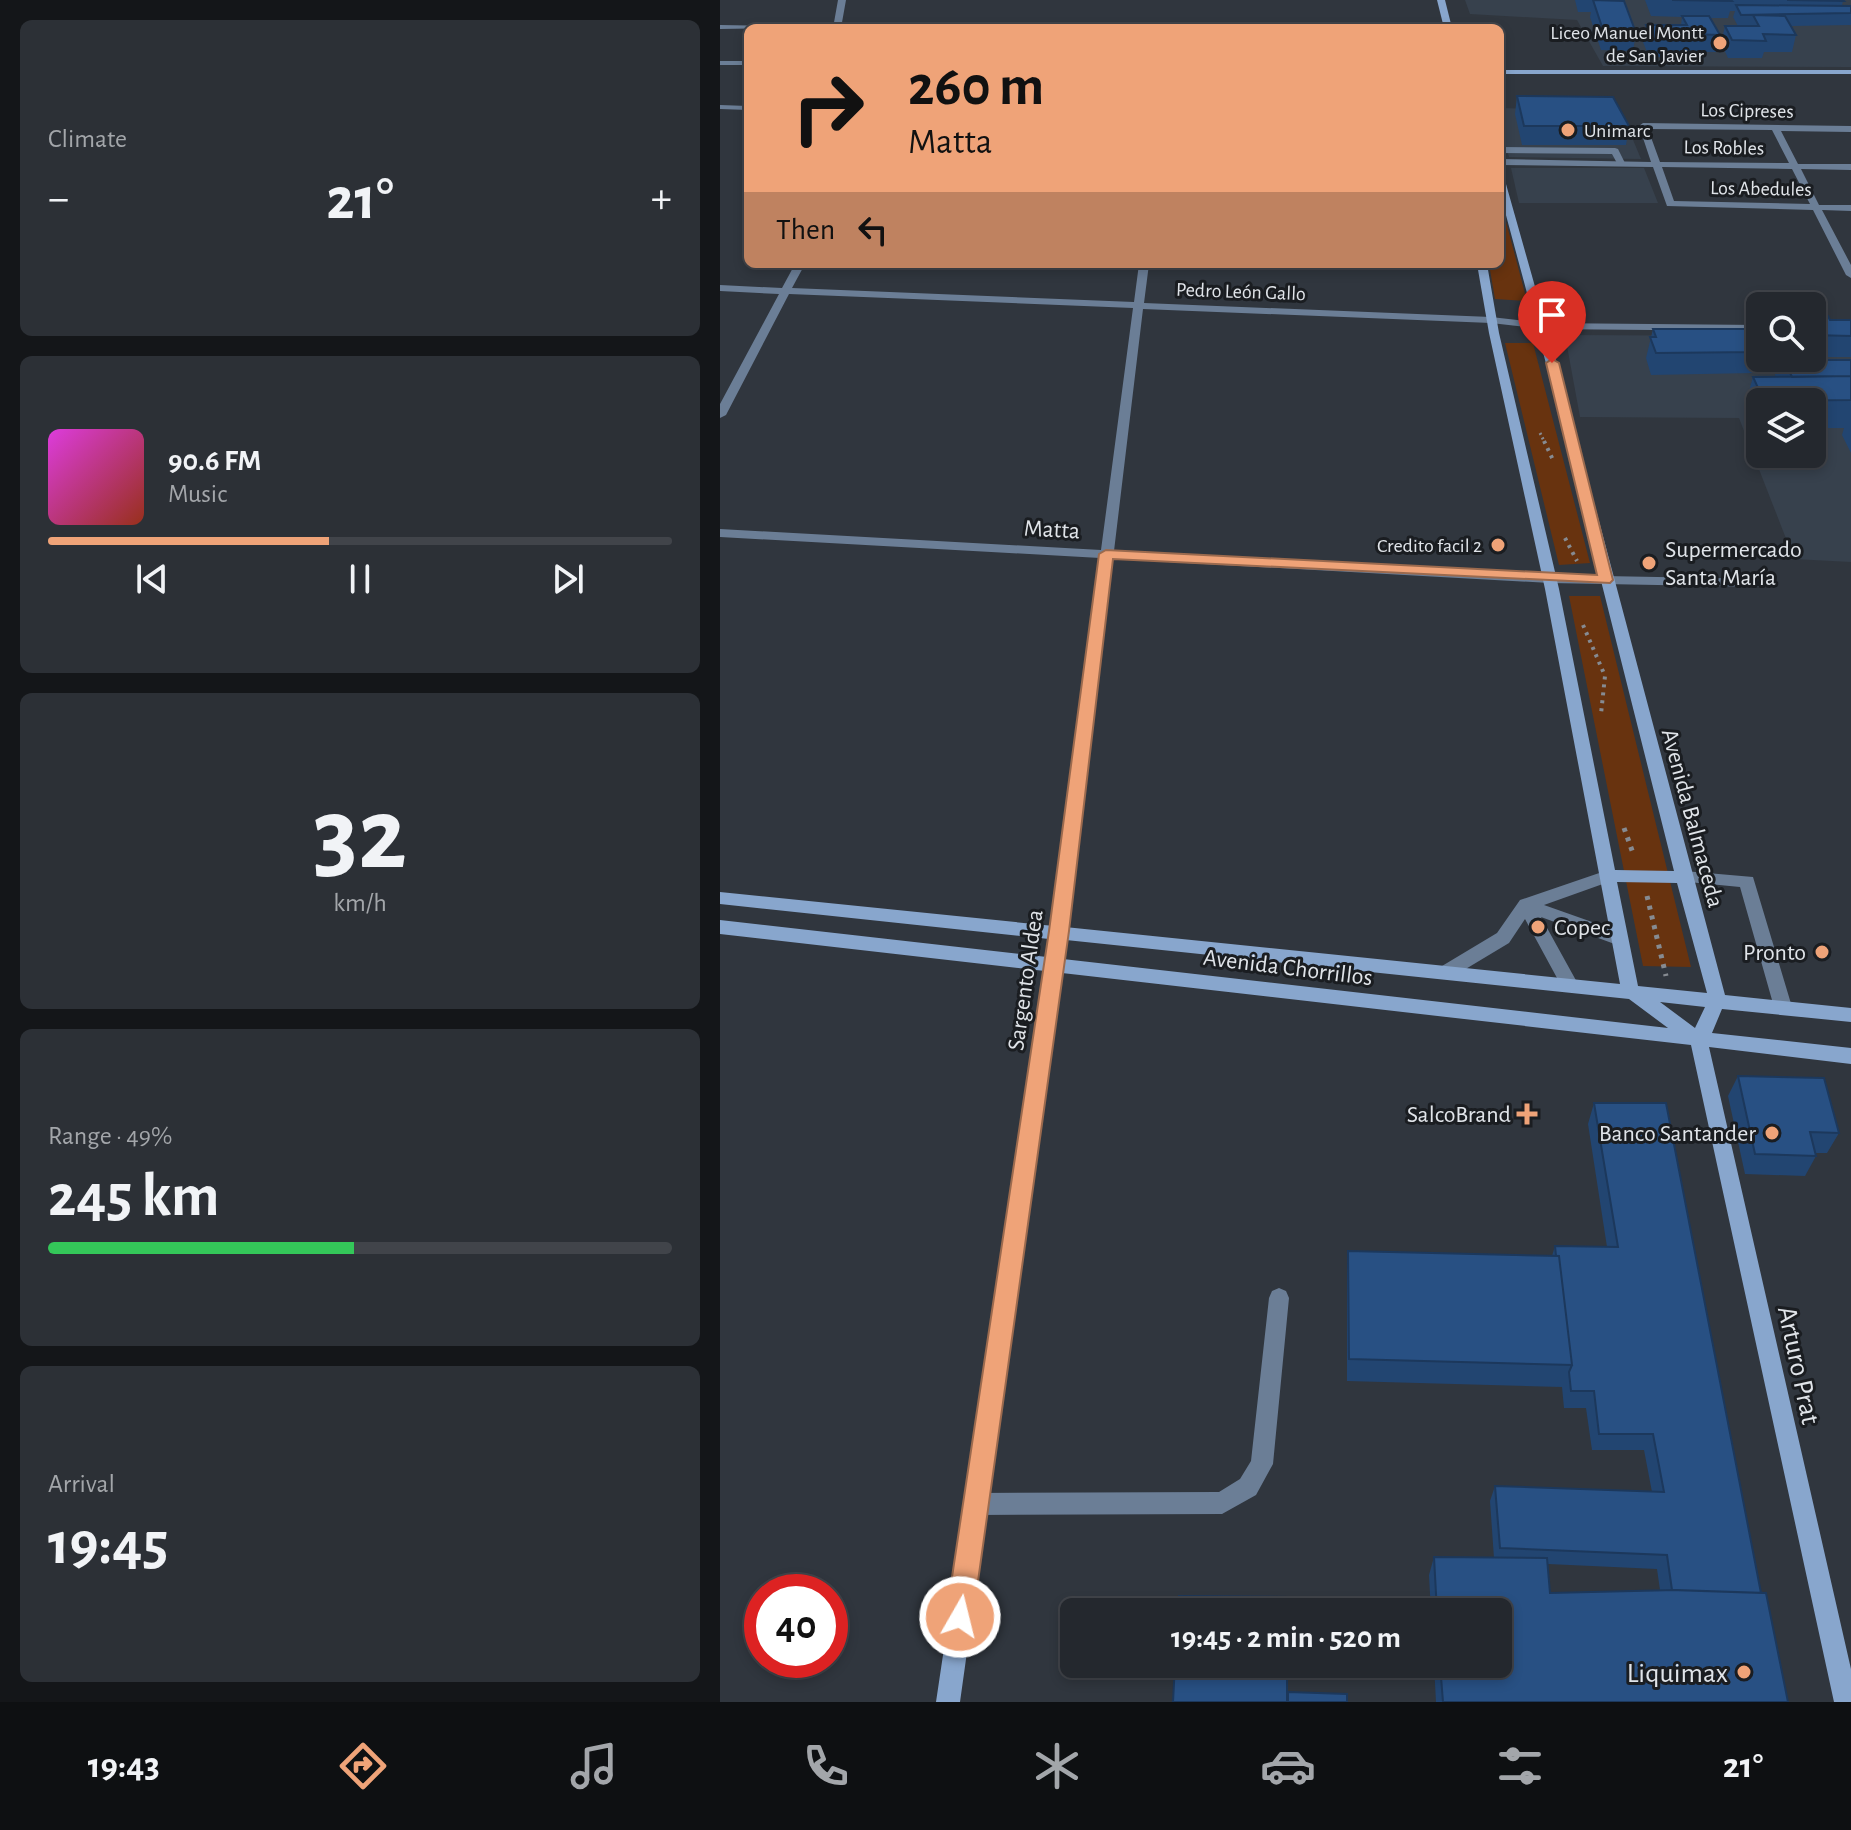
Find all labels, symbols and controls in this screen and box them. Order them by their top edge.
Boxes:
place label: Liceo Manuel Montt de San Javier [1550,23,1705,66]
marker: Liceo Manuel Montt de San Javier [1711,34,1729,52]
icon: right [776,56,880,160]
text: 260 m [908,59,1044,115]
street label: Los Cipreses [1700,100,1794,122]
marker: Unimarc [1559,121,1577,139]
place label: Unimarc [1584,121,1651,141]
text: Matta [908,124,992,160]
text: Climate [48,126,127,152]
street label: Los Robles [1684,137,1764,159]
text: 21° [326,170,394,230]
text: − [48,177,69,221]
text: + [651,177,672,221]
street label: Los Abedules [1710,178,1812,200]
icon: left [851,208,895,252]
text: Then [776,215,835,245]
street label: Pedro León Gallo [1176,280,1306,304]
pin [1518,281,1586,363]
map controls [1746,292,1826,468]
button: search [1746,292,1826,372]
icon: arrive [1530,293,1574,337]
button: layers [1746,388,1826,468]
text: 90.6 FM [168,446,261,476]
text: Music [168,481,227,507]
street label: Matta [1023,517,1081,543]
place label: Credito facil 2 [1377,536,1482,556]
marker: Credito facil 2 [1489,536,1507,554]
place label: Supermercado Santa María [1665,538,1802,590]
marker: Supermercado Santa María [1640,554,1658,572]
icon: previous [130,557,174,601]
icon: pause [338,557,382,601]
icon: next [546,557,590,601]
street label: Avenida Balmaceda [1657,726,1727,910]
text: 32 [313,784,407,888]
text: km/h [333,890,387,916]
street label: Sargento Aldea [1004,908,1048,1052]
place label: Copec [1554,916,1610,940]
marker: Copec [1529,918,1547,936]
place label: Pronto [1743,941,1806,965]
marker: Pronto [1813,943,1831,961]
street label: Avenida Chorrillos [1202,946,1374,990]
place label: SalcoBrand [1407,1103,1511,1127]
marker: SalcoBrand [1518,1105,1536,1123]
place label: Banco Santander [1599,1122,1756,1146]
text: Range · 49% [48,1123,172,1149]
marker: Banco Santander [1763,1124,1781,1142]
text: 245 km [48,1167,220,1227]
street label: Arturo Prat [1772,1304,1824,1427]
text: Arrival [48,1471,115,1497]
text: 19:45 [48,1515,168,1575]
speed limit sign: 40 [744,1574,848,1678]
position arrow [918,1575,1002,1659]
text: 19:45 · 2 min · 520 m [1171,1623,1401,1653]
place label: Liquimax [1627,1660,1728,1688]
marker: Liquimax [1735,1663,1753,1681]
icon: directions [335,1738,391,1794]
icon: music [566,1738,622,1794]
icon: phone [798,1738,854,1794]
icon: climate [1029,1738,1085,1794]
icon: car [1260,1738,1316,1794]
icon: filters [1492,1738,1548,1794]
text: 19:43 [88,1748,160,1784]
text: 21° [1723,1748,1763,1784]

